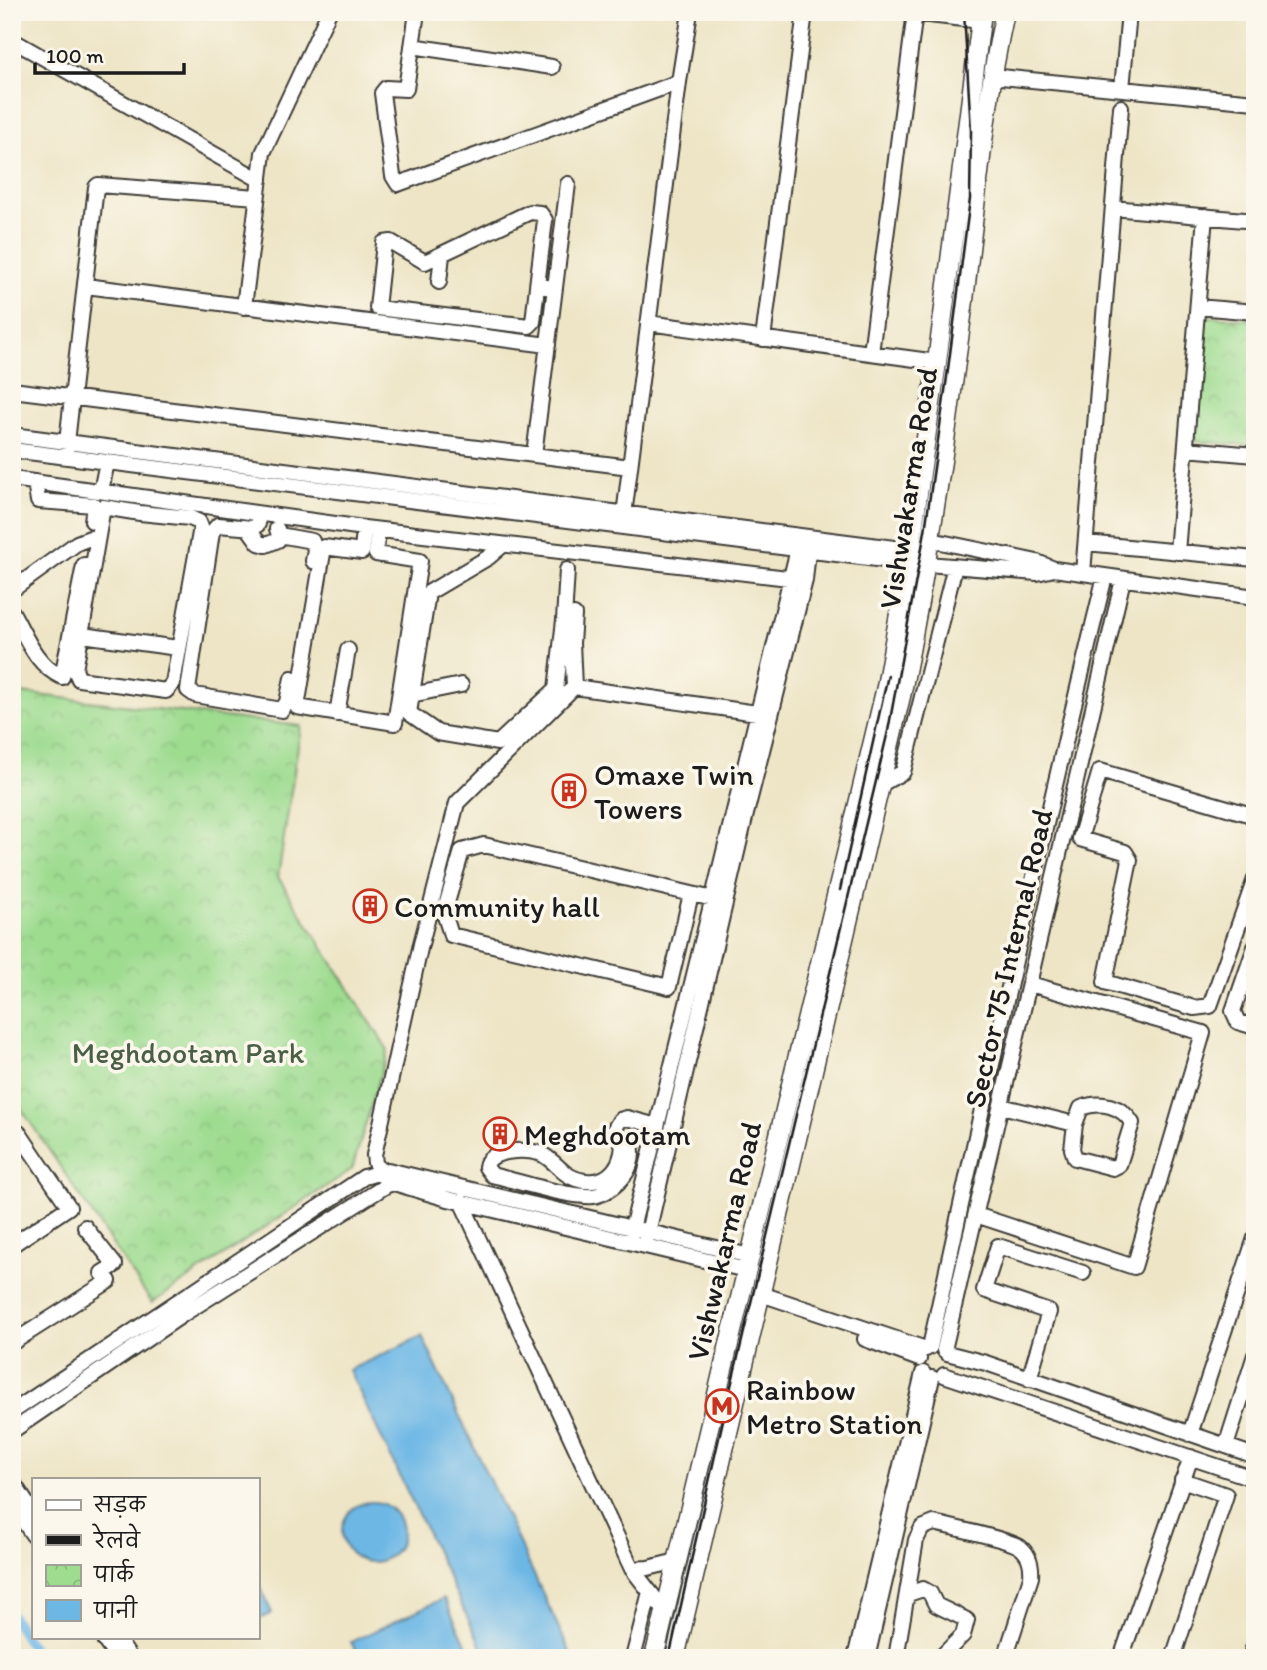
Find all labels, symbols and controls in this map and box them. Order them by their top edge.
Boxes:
scale bar [35,32,184,76]
text: 100 m [46,43,104,68]
street label: Vishwakarma Road [871,364,945,612]
place label: Omaxe Twin Towers [594,756,754,827]
building icon: Omaxe Twin Towers [550,772,588,810]
street label: Sector 75 Internal Road [956,805,1060,1111]
building icon: Community hall [351,887,389,925]
place label: Community hall [394,888,600,925]
park label: Meghdootam Park [72,1034,305,1071]
building icon: Meghdootam [481,1115,519,1153]
place label: Meghdootam [524,1116,690,1153]
street label: Vishwakarma Road [678,1117,770,1364]
place label: Rainbow Metro Station [746,1371,922,1442]
metro station icon: Rainbow Metro Station [703,1387,741,1425]
legend [32,1478,259,1638]
text: सड़क [93,1492,147,1518]
text: रेलवे [91,1523,141,1553]
text: पार्क [93,1558,135,1587]
text: पानी [93,1595,139,1623]

